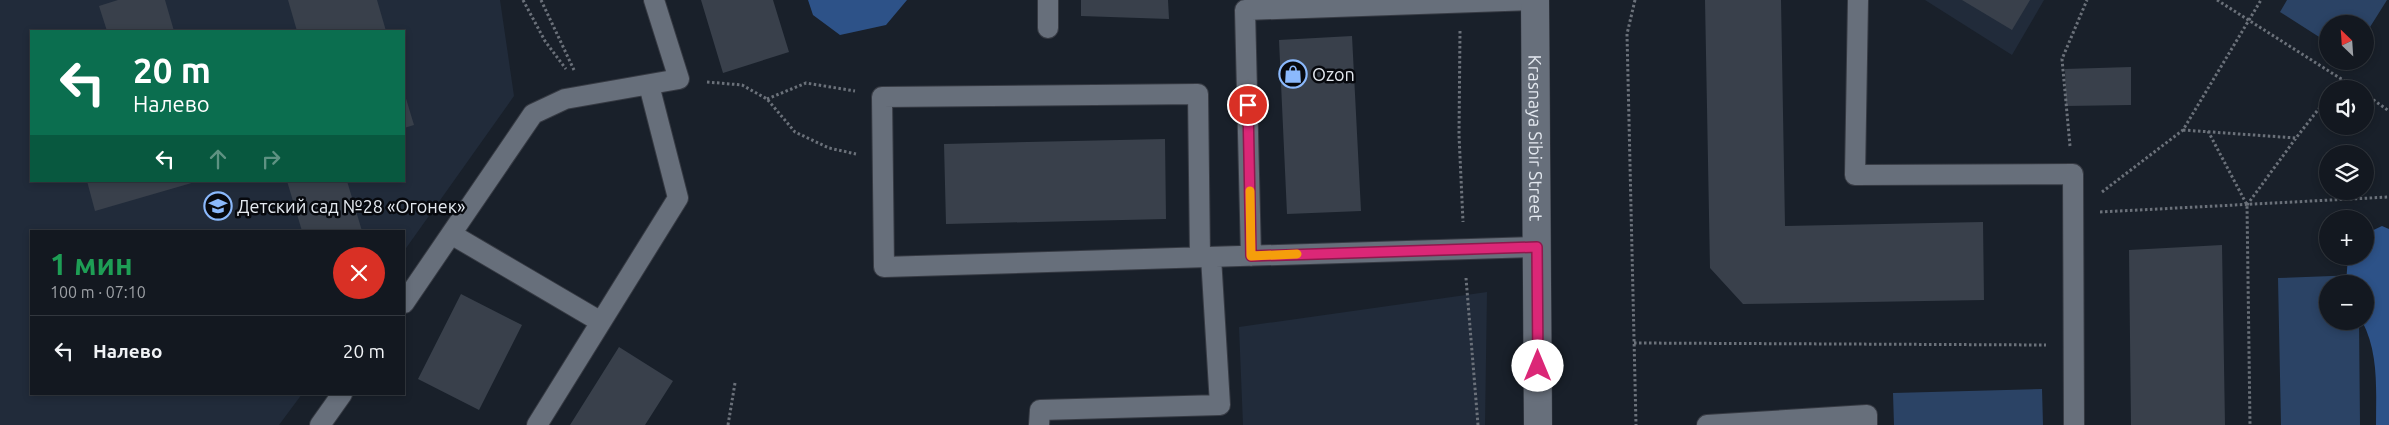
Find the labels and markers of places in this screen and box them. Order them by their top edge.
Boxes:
shop icon: Ozon [1278,59,1308,89]
place label: Ozon [1312,64,1355,84]
pin [1227,84,1269,126]
school or university icon: Детский сад №28 «Огонек» [203,191,233,221]
place label: Детский сад №28 «Огонек» [237,196,465,216]

